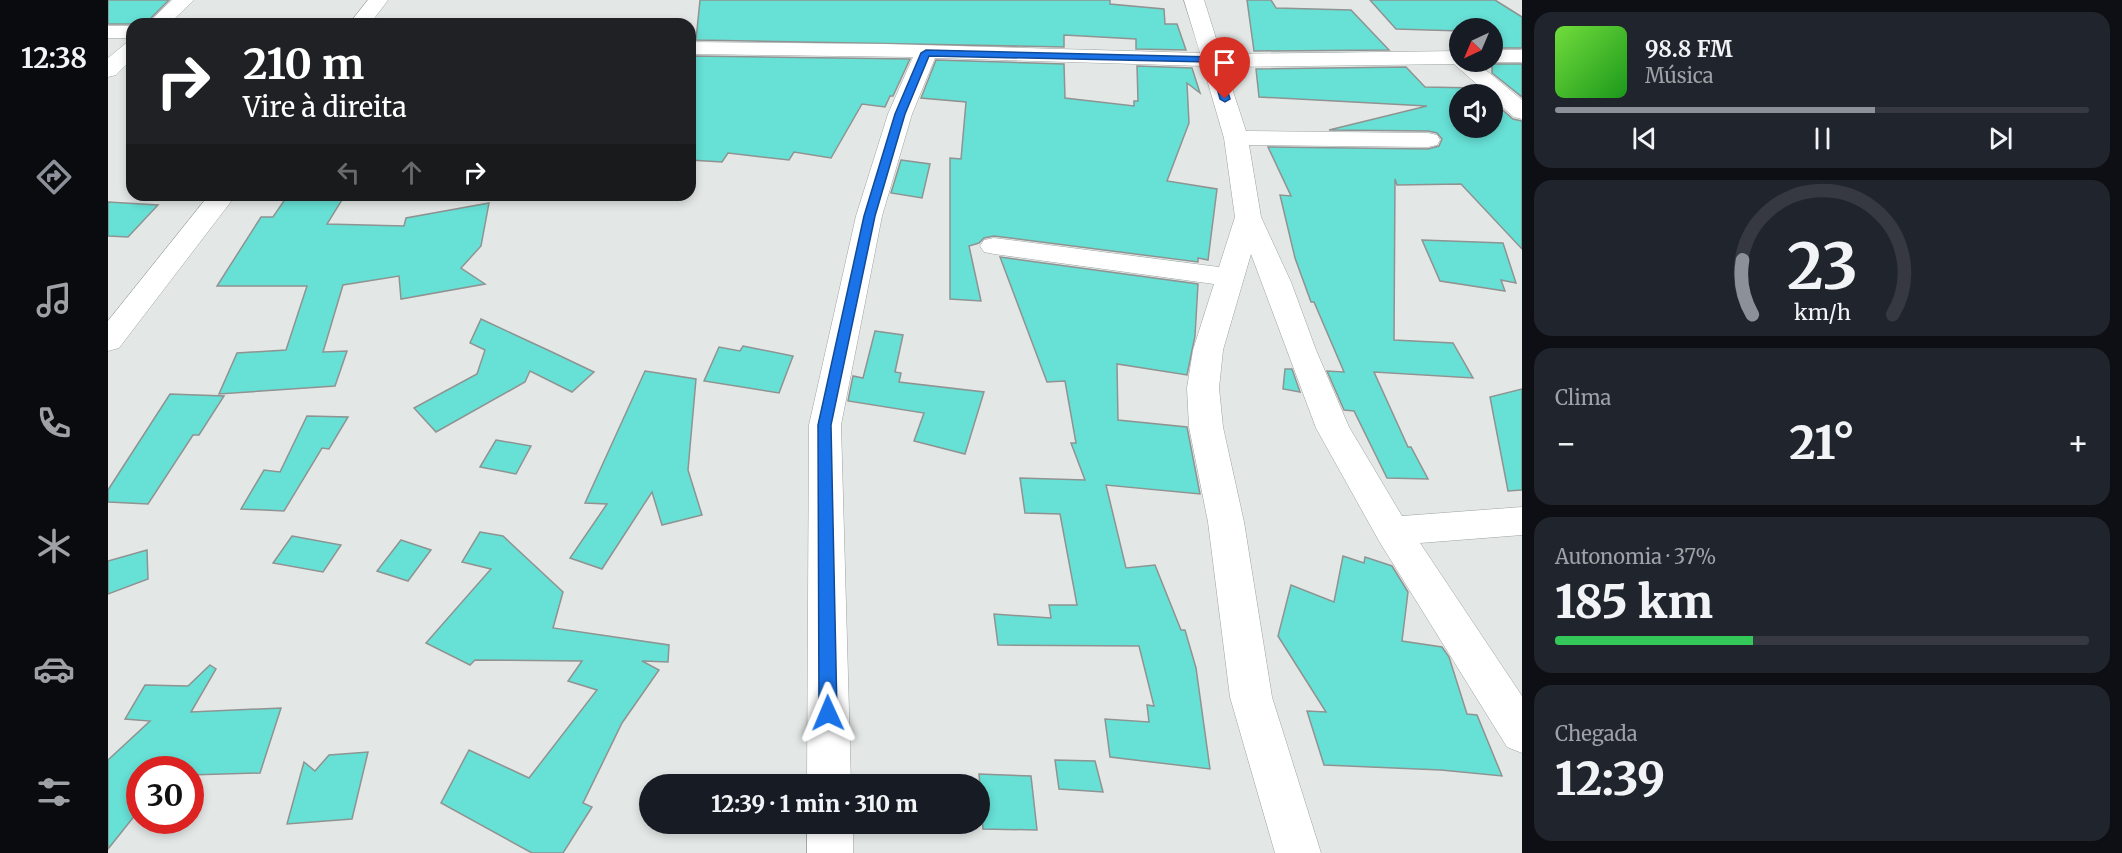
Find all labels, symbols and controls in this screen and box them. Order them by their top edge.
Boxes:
north arrow [1449,18,1503,72]
map controls [1449,18,1503,138]
text: 98.8 FM [1645,35,1733,63]
pin [1199,37,1250,99]
text: 210 m [243,38,364,90]
text: 12:38 [21,41,87,75]
icon: right [144,42,222,120]
icon: arrive [1208,46,1241,79]
text: Música [1645,63,1714,88]
button: sound [1449,84,1503,138]
text: Vire à direita [243,90,407,124]
icon: previous [1628,122,1661,155]
icon: pause [1806,122,1839,155]
icon: next [1984,122,2017,155]
icon: directions [33,156,75,198]
icon: left [332,156,365,189]
icon: ahead [395,156,428,189]
icon: right [458,156,491,189]
text: 23 [1787,228,1857,306]
icon: music [33,279,75,321]
text: km/h [1794,300,1850,327]
text: Clima [1555,385,1611,410]
icon: phone [33,402,75,444]
text: 21° [1789,415,1855,471]
text: − [1555,423,1577,464]
text: + [2067,423,2089,464]
icon: climate [33,525,75,567]
text: Autonomia · 37% [1555,544,1716,569]
text: 185 km [1555,574,1713,630]
icon: car [33,648,75,690]
position arrow [796,681,860,745]
text: Chegada [1555,721,1638,746]
text: 12:39 [1555,751,1665,807]
speed limit sign: 30 [126,756,204,834]
icon: filters [33,771,75,813]
text: 12:39 · 1 min · 310 m [711,790,918,818]

